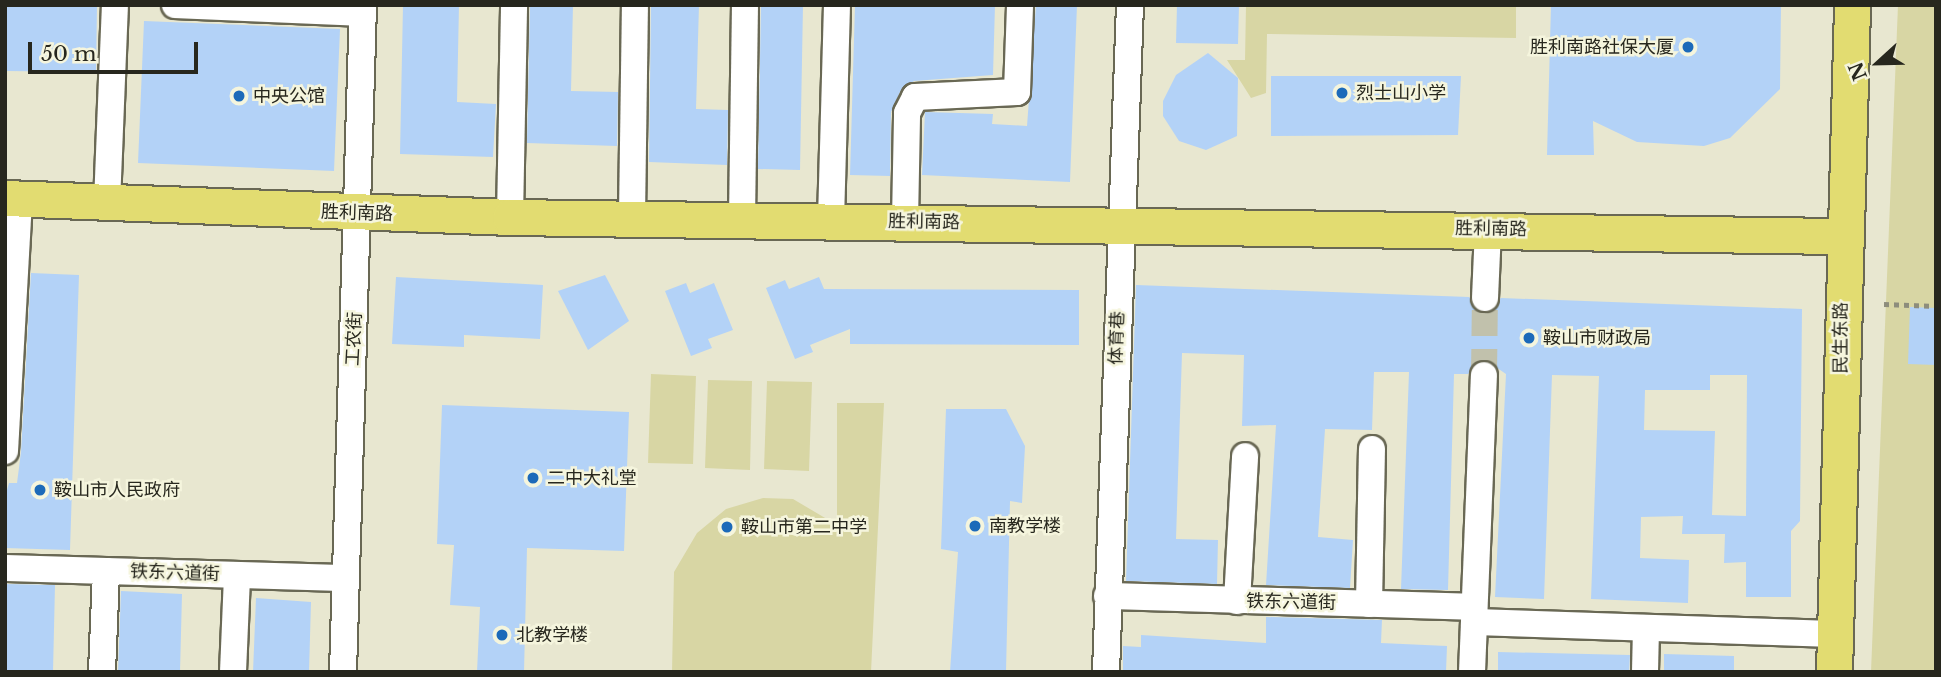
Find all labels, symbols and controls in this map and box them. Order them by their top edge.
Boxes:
scale bar [32,28,201,72]
north arrow [1843,28,1913,98]
place label: 胜利南路社保大厦 [1530,36,1674,58]
marker: 胜利南路社保大厦 [1680,39,1696,55]
text: 50 m [41,41,96,67]
text: N [1844,58,1872,84]
place label: 烈士山小学 [1356,82,1446,104]
place label: 中央公馆 [253,85,325,107]
marker: 烈士山小学 [1334,85,1350,101]
marker: 中央公馆 [231,88,247,104]
street label: 胜利南路 [321,201,393,225]
street label: 胜利南路 [888,211,960,233]
street label: 胜利南路 [1455,218,1527,240]
street label: 民生东路 [1830,302,1852,374]
street label: 工农街 [342,311,366,367]
street label: 体育巷 [1105,311,1129,365]
place label: 鞍山市财政局 [1543,327,1651,349]
marker: 鞍山市财政局 [1521,330,1537,346]
place label: 二中大礼堂 [547,467,637,489]
marker: 二中大礼堂 [525,470,541,486]
place label: 鞍山市人民政府 [54,479,180,501]
marker: 鞍山市人民政府 [32,482,48,498]
place label: 南教学楼 [989,515,1061,537]
place label: 鞍山市第二中学 [741,516,867,538]
marker: 南教学楼 [967,518,983,534]
marker: 鞍山市第二中学 [719,519,735,535]
street label: 铁东六道街 [130,561,220,585]
street label: 铁东六道街 [1246,590,1336,614]
place label: 北教学楼 [516,624,588,646]
marker: 北教学楼 [494,627,510,643]

